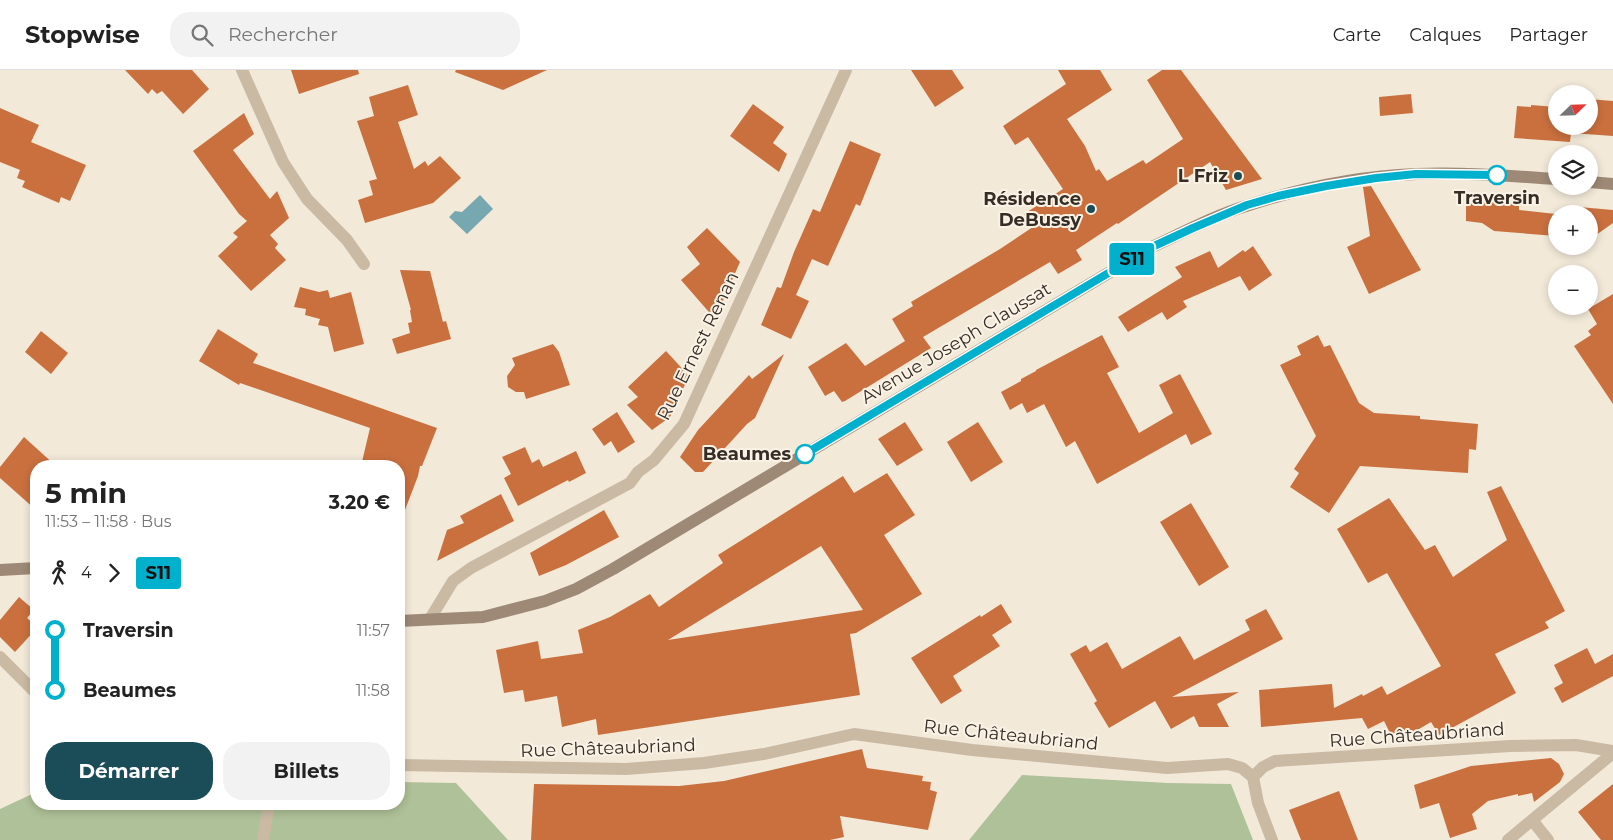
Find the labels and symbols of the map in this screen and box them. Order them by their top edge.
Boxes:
north arrow [1548,85,1598,135]
place label: L Friz [1178,165,1228,187]
marker: Traversin [1487,165,1507,185]
marker: L Friz [1232,170,1244,182]
place label: Traversin [1454,187,1540,209]
place label: Résidence DeBussy [983,188,1081,231]
marker: Résidence DeBussy [1085,203,1097,215]
line badge: S11 [1103,243,1161,275]
street label: Rue Ernest Renan [652,268,744,424]
street label: Avenue Joseph Claussat [857,278,1055,408]
place label: Beaumes [703,443,791,465]
marker: Beaumes [795,444,815,464]
street label: Rue Châteaubriand [923,715,1099,755]
street label: Rue Châteaubriand [1329,718,1505,752]
street label: Rue Châteaubriand [520,734,696,762]

